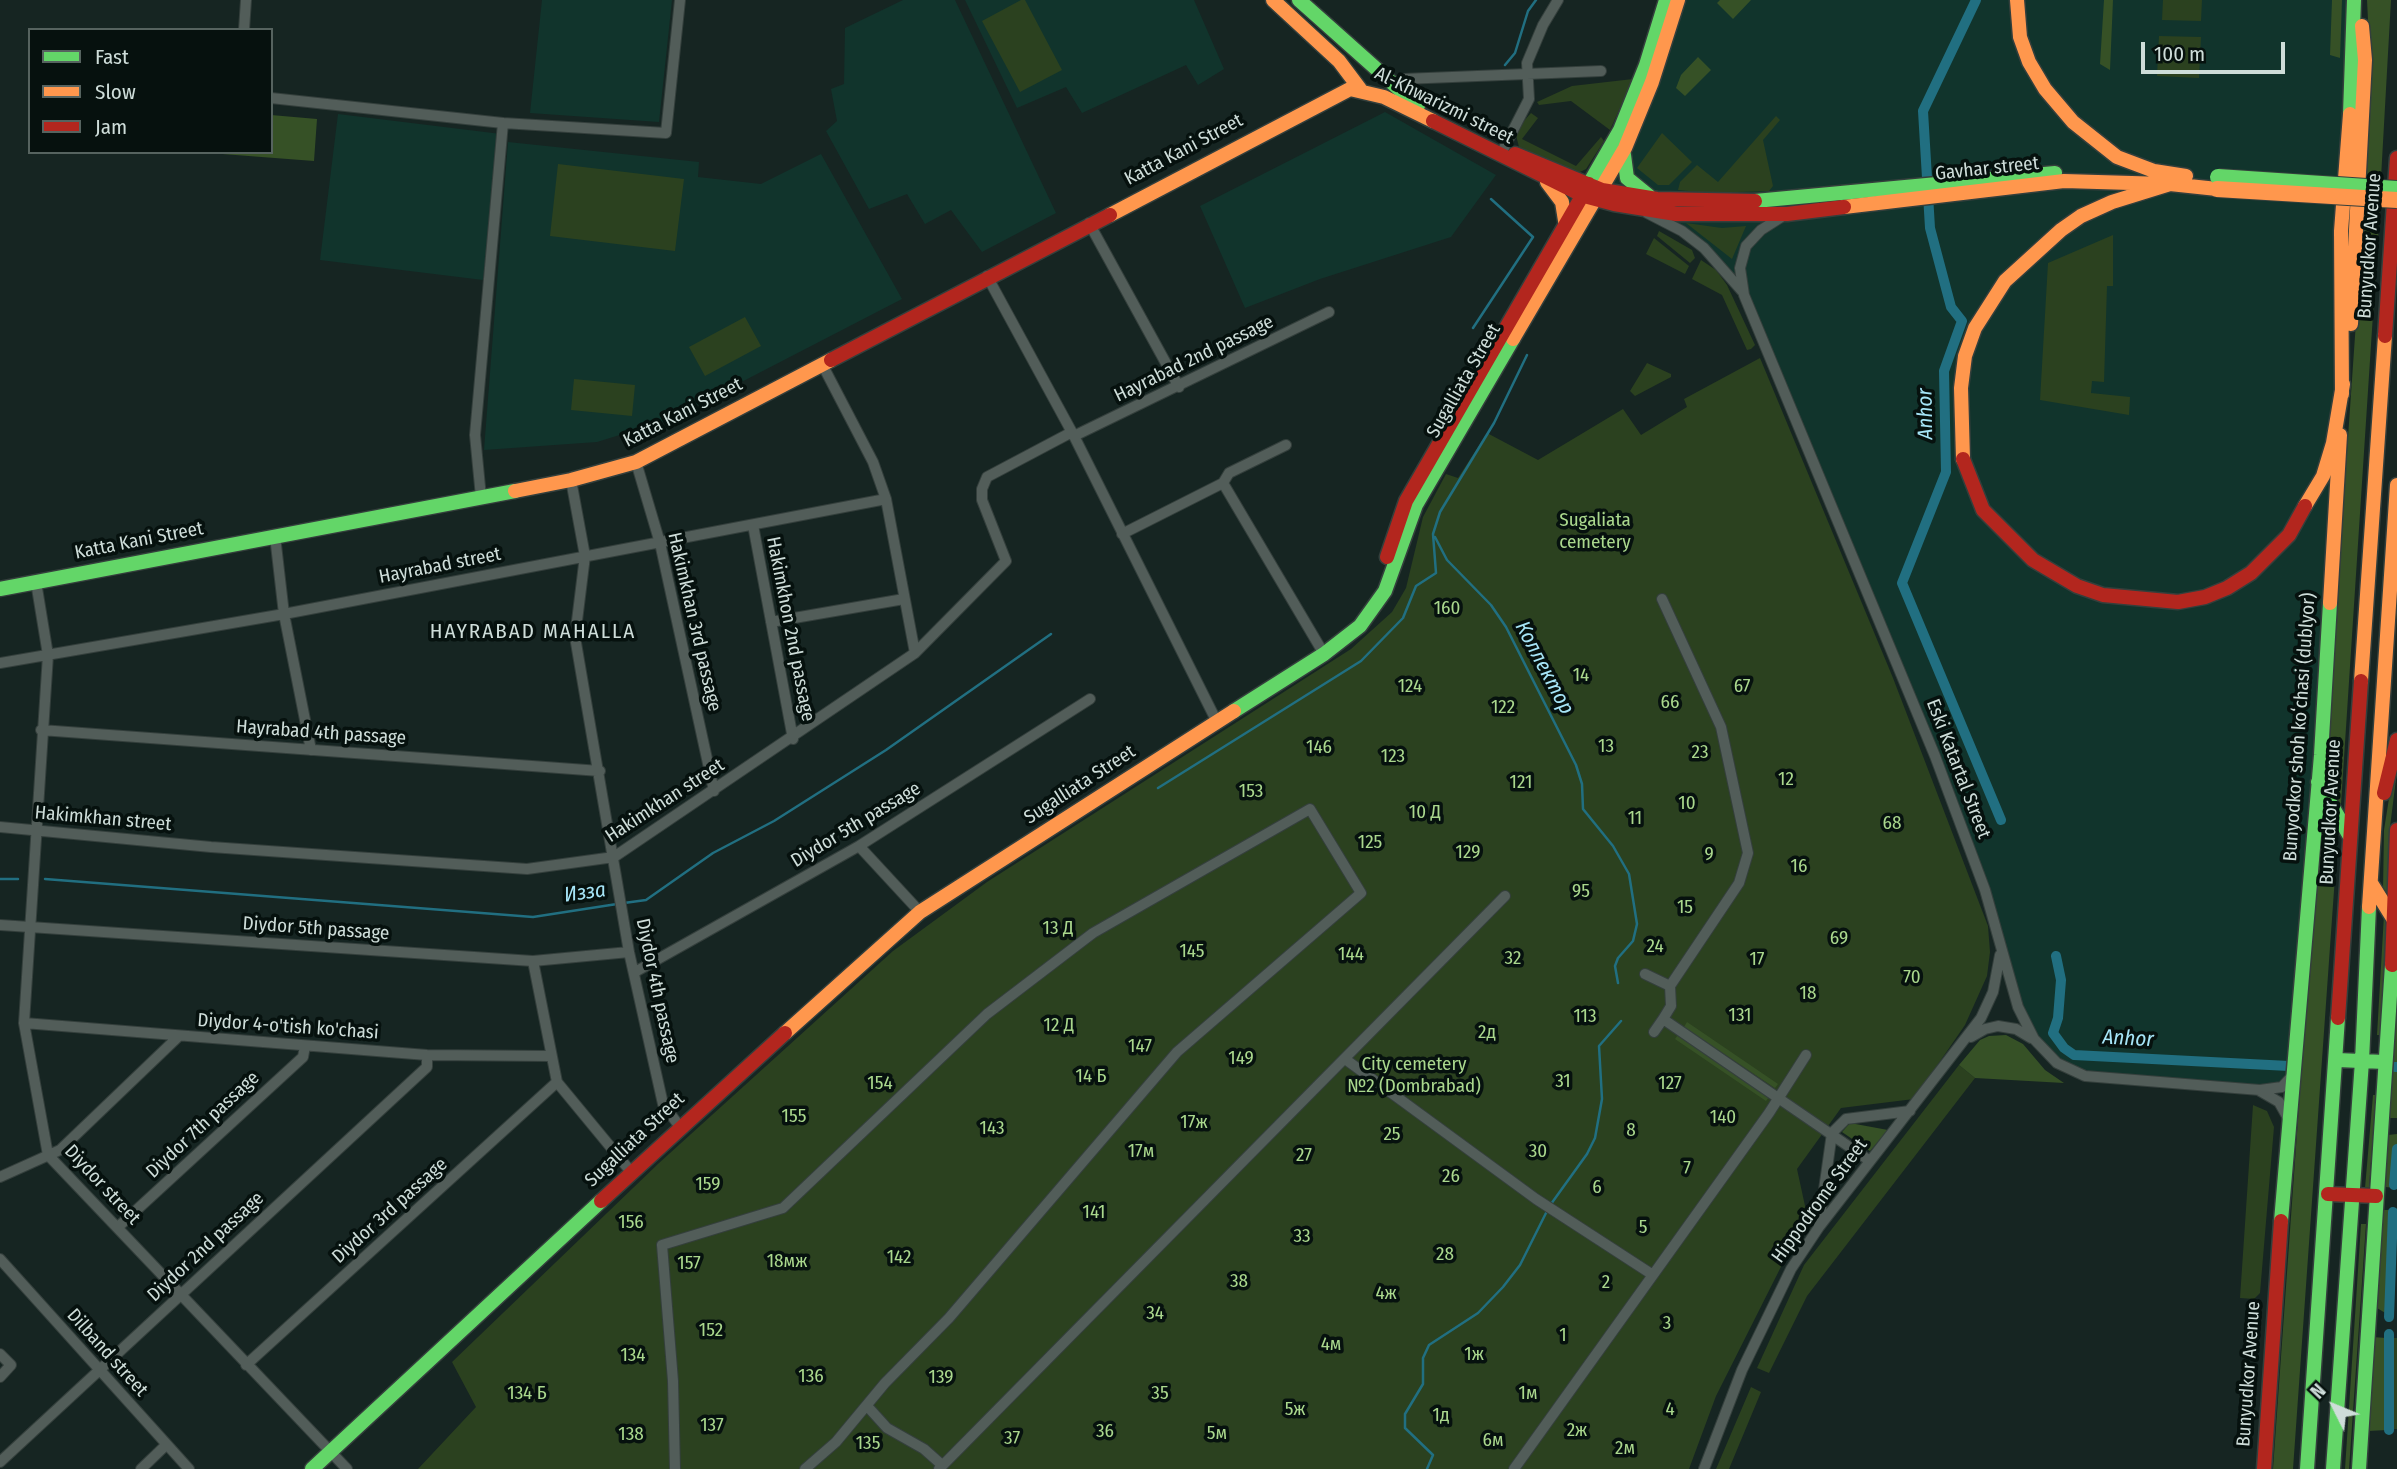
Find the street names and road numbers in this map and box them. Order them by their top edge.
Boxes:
street label: Al-Khwarizmi street [1371,63,1517,149]
street label: Katta Kani Street [1121,109,1247,191]
street label: Gavhar street [1934,152,2040,186]
street label: Bunyudkor Avenue [2354,173,2386,319]
street label: Hayrаbаd 2nd passage [1111,311,1277,407]
street label: Sugalliata Street [1422,320,1506,442]
street label: Katta Kani Street [620,373,746,453]
street label: Katta Kani Street [73,517,205,565]
street label: Hakimkhаn 3rd passage [662,530,726,714]
street label: Hakimkhon 2nd passage [761,535,819,723]
street label: Hayrabad street [377,543,503,589]
street label: Bunyodkor shoh koʻchasi (dublyor) [2279,592,2321,862]
street label: Eski Katartal Street [1921,696,1995,842]
street label: Hayrabad 4th passage [235,716,407,750]
street label: Bunyudkor Avenue [2316,739,2346,885]
street label: Sugalliata Street [1020,741,1140,829]
street label: Hakimkhаn street [601,754,729,848]
street label: Diydor 5th passage [787,777,925,873]
street label: Hakimkhаn street [34,802,172,836]
street label: Diydor 5th passage [242,913,390,945]
street label: Diydor 4th passage [631,916,683,1066]
street label: Diydor 4-o'tish ko'chasi [197,1009,379,1045]
street label: Diydor 7th passage [142,1067,264,1183]
street label: Sugalliata Street [581,1088,689,1192]
street label: Hippodrome Street [1767,1134,1873,1268]
street label: Diydor street [59,1140,145,1230]
street label: Diydor 3rd passage [328,1153,452,1269]
street label: Diydor 2nd passage [143,1187,269,1307]
street label: Bunyudkor Avenue [2233,1301,2265,1447]
street label: Dilband street [62,1304,152,1402]

